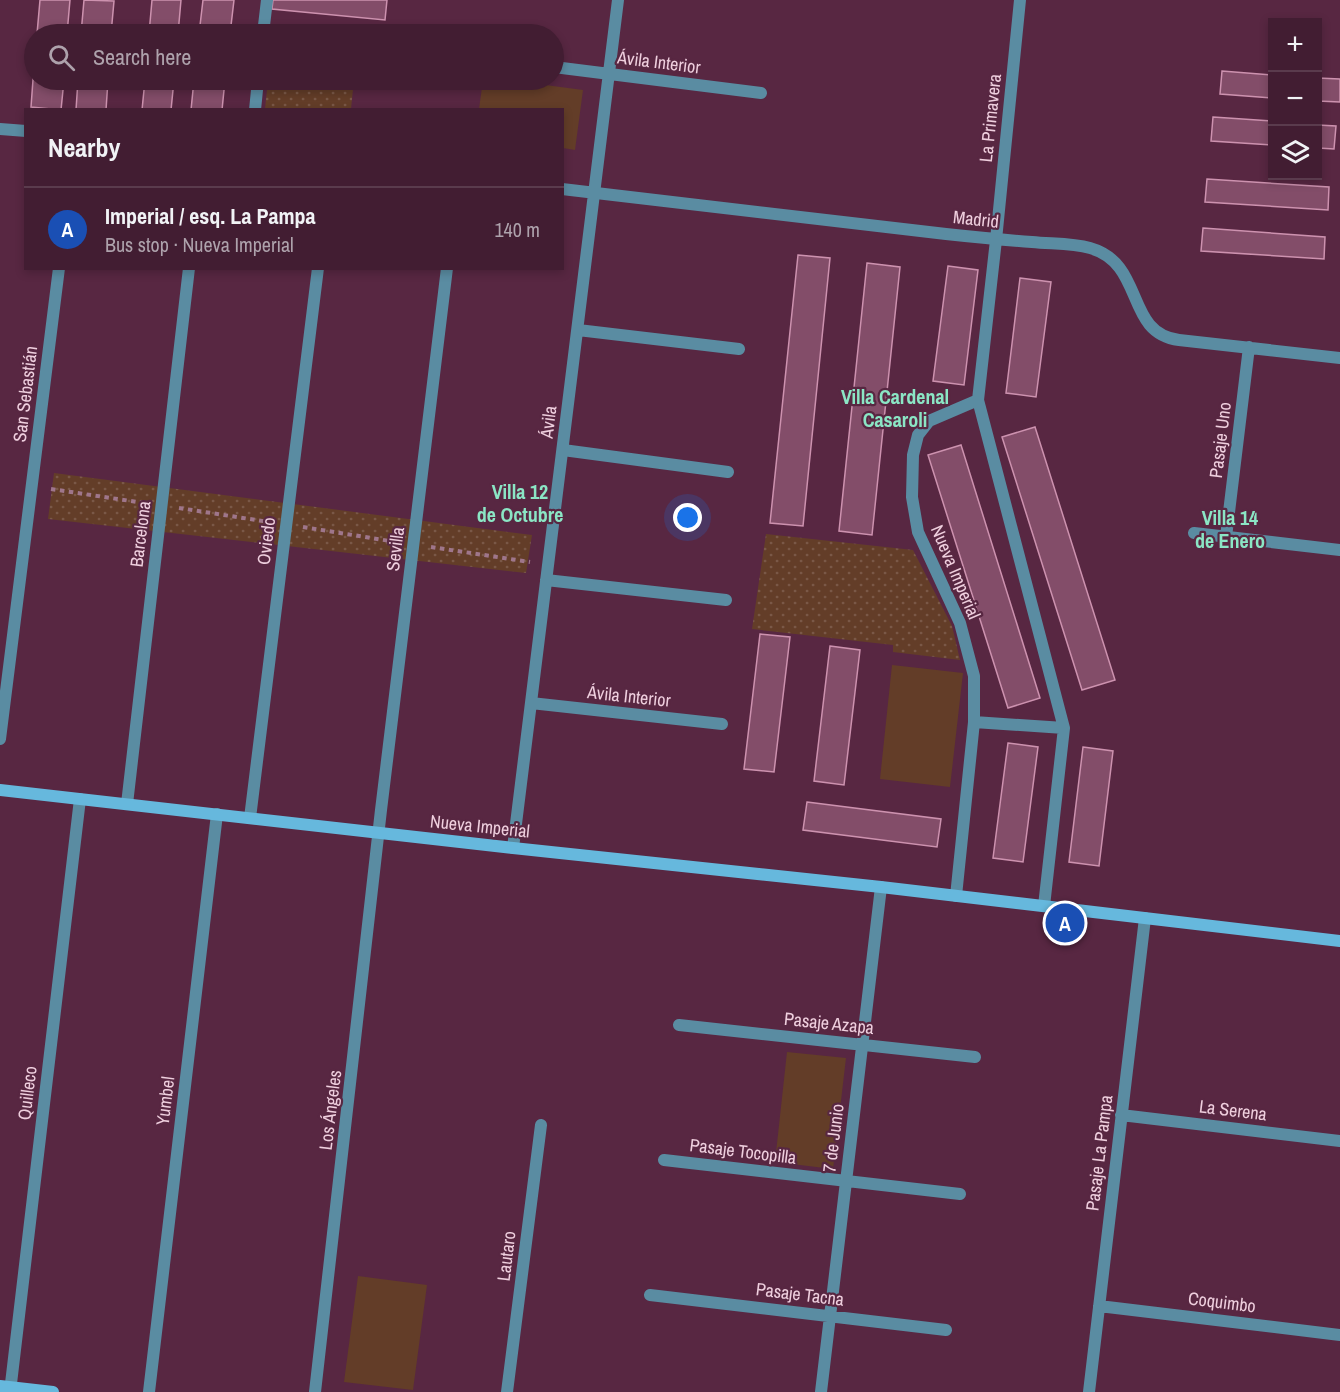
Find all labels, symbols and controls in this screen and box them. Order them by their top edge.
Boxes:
map controls [1268,18,1322,180]
button: + [1268,18,1322,72]
search box [24,24,564,90]
icon: search [45,41,78,74]
text: Search here [93,42,191,72]
street label: Ávila Interior [615,44,702,80]
button: − [1268,72,1322,126]
street label: La Primavera [973,73,1007,163]
button: layers [1268,126,1322,180]
text: Nearby [48,130,120,165]
text: Imperial / esq. La Pampa [105,201,316,231]
street label: Madrid [952,204,1000,234]
text: A [62,216,73,243]
text: 140 m [494,216,540,243]
text: Bus stop · Nueva Imperial [105,231,294,258]
street label: San Sebastián [7,344,43,444]
district label: Villa Cardenal Casaroli [841,383,949,433]
street label: Pasaje Uno [1203,401,1237,479]
street label: Ávila [533,404,562,441]
district label: Villa 12 de Octubre [477,478,563,528]
street label: Barcelona [124,499,156,569]
your location [673,503,702,532]
district label: Villa 14 de Enero [1195,504,1265,554]
street label: Oviedo [251,516,281,566]
street label: Nueva Imperial [925,521,987,623]
street label: Sevilla [380,525,410,573]
street label: Ávila Interior [585,679,672,713]
street label: Nueva Imperial [429,808,531,844]
pin: A [1046,900,1084,946]
street label: Pasaje Azapa [783,1006,875,1040]
street label: Quilleco [11,1065,43,1121]
street label: Los Ángeles [313,1069,347,1151]
street label: Yumbel [150,1075,180,1127]
street label: La Serena [1198,1093,1268,1127]
street label: Pasaje La Pampa [1079,1094,1119,1212]
street label: 7 de Junio [816,1102,850,1174]
street label: Pasaje Tocopilla [688,1132,798,1170]
street label: Lautaro [491,1230,521,1282]
street label: Pasaje Tacna [754,1276,846,1312]
street label: Coquimbo [1187,1285,1257,1319]

